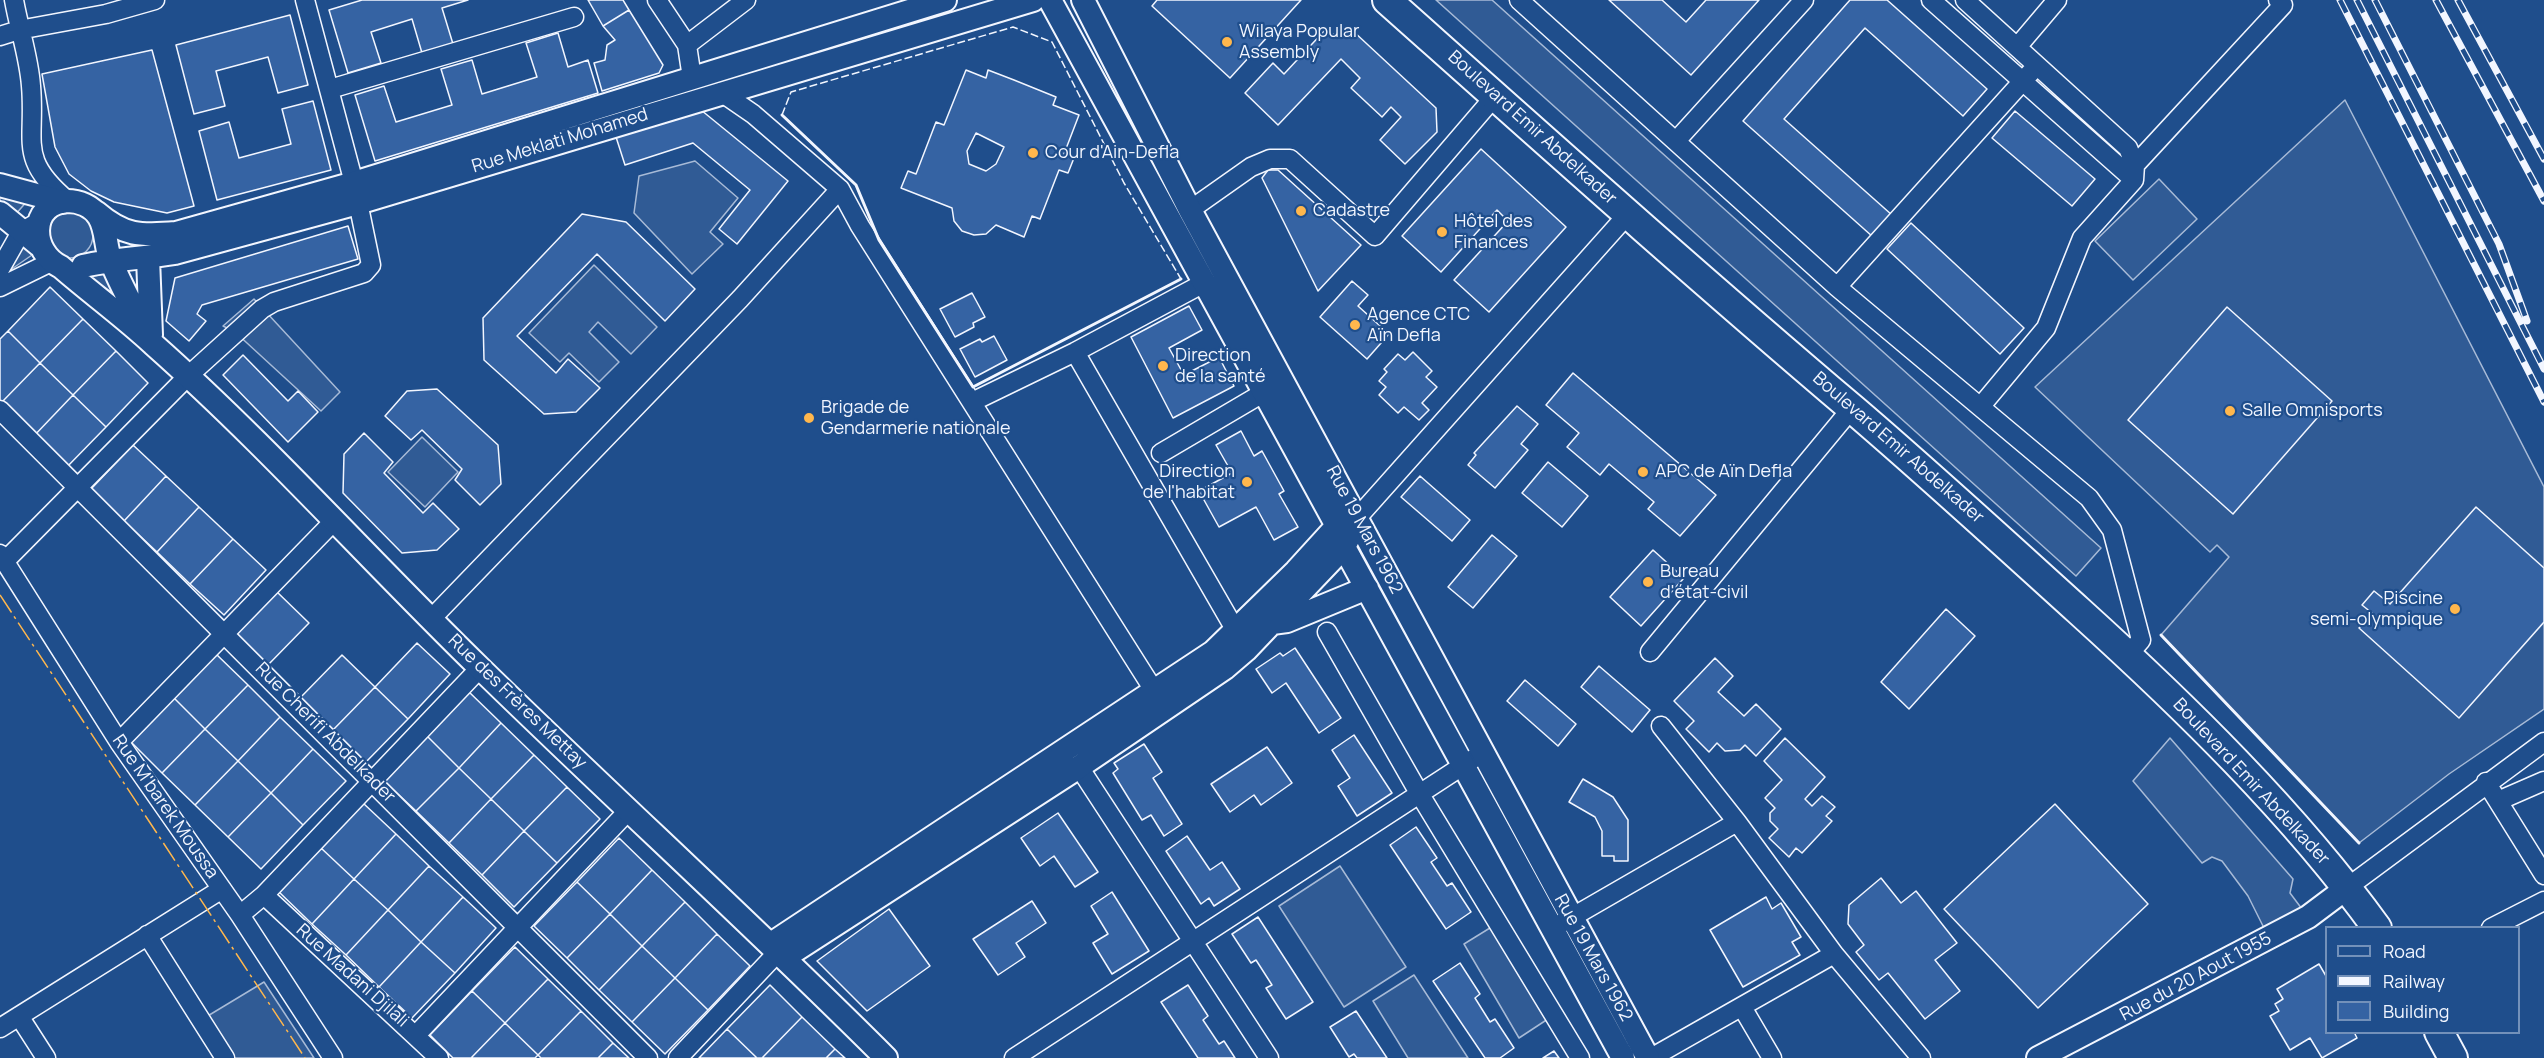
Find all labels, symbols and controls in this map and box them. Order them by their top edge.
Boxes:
place label: Wilaya Popular Assembly [1239,21,1360,63]
marker: Wilaya Popular Assembly [1220,35,1234,49]
street label: Boulevard Emir Abdelkader [1443,46,1621,210]
street label: Rue Meklati Mohamed [469,104,651,178]
place label: Cour d'Ain-Defla [1045,142,1179,164]
marker: Cour d'Ain-Defla [1026,146,1040,160]
place label: Cadastre [1313,200,1390,222]
marker: Cadastre [1294,204,1308,218]
place label: Hôtel des Finances [1454,211,1533,254]
marker: Hôtel des Finances [1435,225,1449,239]
place label: Agence CTC Aïn Defla [1367,304,1470,346]
marker: Agence CTC Aïn Defla [1348,318,1362,332]
place label: Direction de la santé [1175,345,1265,388]
marker: Direction de la santé [1156,359,1170,373]
street label: Boulevard Emir Abdelkader [1808,368,1988,528]
place label: Brigade de Gendarmerie nationale [821,397,1010,440]
place label: Salle Omnisports [2242,400,2383,422]
marker: Salle Omnisports [2223,404,2237,418]
marker: Brigade de Gendarmerie nationale [802,411,816,425]
place label: Direction de l'habitat [1143,461,1235,504]
place label: APC de Aïn Defla [1655,461,1792,483]
street label: Rue 19 Mars 1962 [1321,462,1407,598]
marker: APC de Aïn Defla [1636,465,1650,479]
marker: Direction de l'habitat [1240,475,1254,489]
place label: Bureau d'état-civil [1660,561,1748,604]
marker: Bureau d'état-civil [1641,575,1655,589]
place label: Piscine semi-olympique [2310,588,2443,630]
marker: Piscine semi-olympique [2448,602,2462,616]
street label: Rue des Frères Mettay [443,630,591,774]
street label: Rue Cherifi Abdelkader [250,658,400,808]
street label: Boulevard Emir Abdelkader [2168,694,2334,870]
street label: Rue M'barek Moussa [107,731,223,883]
street label: Rue 19 Mars 1962 [1549,891,1637,1025]
street label: Rue Madani Djilali [291,920,413,1032]
legend [2325,926,2520,1034]
street label: Rue du 20 Aout 1955 [2117,928,2275,1026]
text: Road [2383,939,2426,963]
text: Railway [2383,969,2445,993]
text: Building [2383,999,2449,1023]

